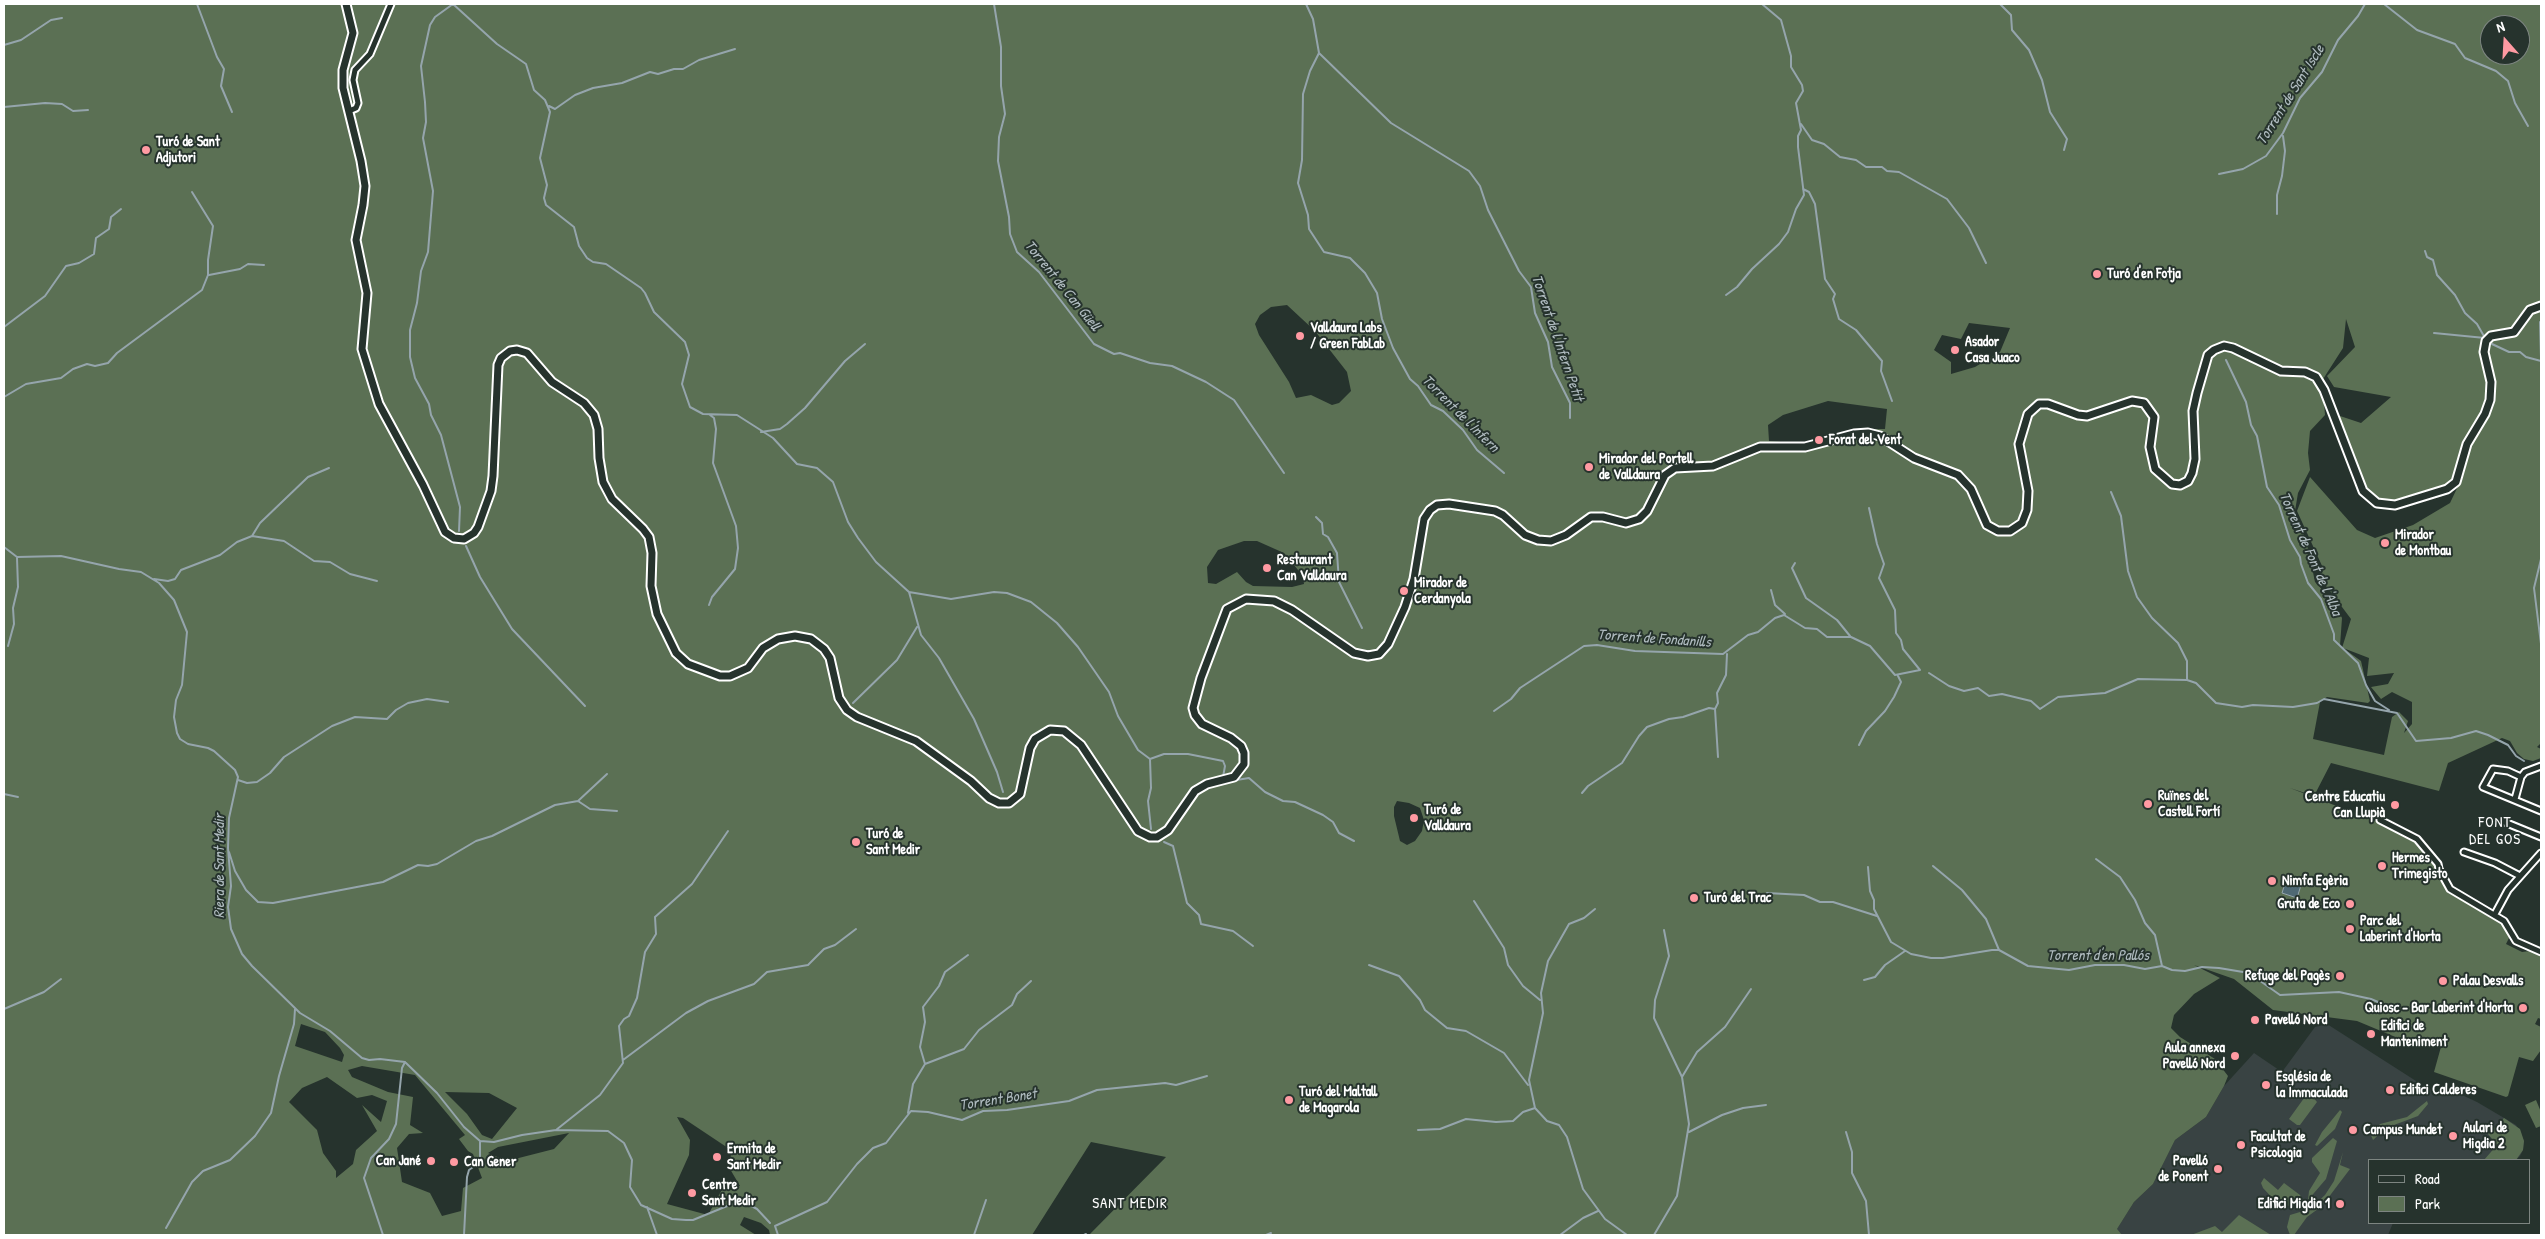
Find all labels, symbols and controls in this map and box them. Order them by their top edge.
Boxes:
north arrow [2480,15,2530,65]
text: N [2494,16,2507,36]
water label: Torrent de Sant Iscle [2253,42,2329,148]
place label: Turó de Sant Adjutori [156,134,220,166]
marker: Turó de Sant Adjutori [140,144,152,156]
water label: Torrent de Can Güell [1020,237,1104,335]
place label: Turó d'en Fotja [2107,266,2181,282]
marker: Turó d'en Fotja [2091,268,2103,280]
water label: Torrent de l'Infern Petit [1527,273,1587,403]
place label: Valldaura Labs / Green FabLab [1310,320,1385,352]
marker: Valldaura Labs / Green FabLab [1294,330,1306,342]
place label: Asador Casa Juaco [1965,334,2020,367]
marker: Asador Casa Juaco [1949,344,1961,356]
water label: Torrent de l'Infern [1418,372,1502,456]
place label: Forat del Vent [1829,432,1901,448]
marker: Forat del Vent [1813,434,1825,446]
place label: Mirador del Portell de Valldaura [1599,451,1693,484]
marker: Mirador del Portell de Valldaura [1583,461,1595,473]
water label: Torrent de Font de l'Alba [2275,489,2345,619]
place label: Mirador de Montbau [2395,527,2451,560]
marker: Mirador de Montbau [2379,537,2391,549]
place label: Restaurant Can Valldaura [1277,552,1347,584]
marker: Restaurant Can Valldaura [1261,562,1273,574]
place label: Mirador de Cerdanyola [1414,575,1471,608]
marker: Mirador de Cerdanyola [1398,585,1410,597]
water label: Torrent de Fondanills [1597,626,1711,652]
place label: Ruïnes del Castell Fortí [2158,788,2220,820]
place label: Centre Educatiu Can Llupià [2305,789,2385,822]
marker: Ruïnes del Castell Fortí [2142,798,2154,810]
marker: Centre Educatiu Can Llupià [2389,799,2401,811]
place label: Turó de Valldaura [1424,802,1471,834]
marker: Turó de Valldaura [1408,812,1420,824]
water label: Riera de Sant Medir [211,814,229,918]
district label: FONT DEL GOS [2468,814,2522,849]
place label: Turó de Sant Medir [866,826,920,859]
marker: Turó de Sant Medir [850,836,862,848]
place label: Hermes Trimegisto [2392,850,2447,882]
marker: Hermes Trimegisto [2376,860,2388,872]
place label: Nimfa Egèria [2282,873,2348,889]
marker: Nimfa Egèria [2266,875,2278,887]
place label: Turó del Trac [1704,890,1771,906]
marker: Turó del Trac [1688,892,1700,904]
place label: Gruta de Eco [2277,896,2340,912]
marker: Gruta de Eco [2344,898,2356,910]
place label: Parc del Laberint d'Horta [2360,913,2441,946]
marker: Parc del Laberint d'Horta [2344,923,2356,935]
water label: Torrent d'en Pallós [2047,947,2149,965]
place label: Refuge del Pagès [2245,968,2330,984]
marker: Refuge del Pagès [2334,970,2346,982]
place label: Palau Desvalls [2453,973,2523,989]
marker: Palau Desvalls [2437,975,2449,987]
place label: Quiosc - Bar Laberint d'Horta [2365,1000,2513,1016]
marker: Quiosc - Bar Laberint d'Horta [2517,1002,2529,1014]
place label: Pavelló Nord [2265,1012,2327,1028]
marker: Pavelló Nord [2249,1014,2261,1026]
place label: Edifici de Manteniment [2381,1018,2447,1050]
marker: Edifici de Manteniment [2365,1028,2377,1040]
place label: Aula annexa Pavelló Nord [2163,1040,2225,1072]
marker: Aula annexa Pavelló Nord [2229,1050,2241,1062]
place label: Església de la Immaculada [2276,1069,2347,1102]
marker: Església de la Immaculada [2260,1079,2272,1091]
place label: Edifici Calderes [2400,1082,2476,1098]
place label: Turó del Maltall de Magarola [1299,1084,1377,1116]
marker: Edifici Calderes [2384,1084,2396,1096]
water label: Torrent Bonet [958,1085,1038,1115]
marker: Turó del Maltall de Magarola [1283,1094,1295,1106]
place label: Aulari de Migdia 2 [2463,1120,2507,1152]
place label: Campus Mundet [2363,1122,2442,1138]
marker: Campus Mundet [2347,1124,2359,1136]
place label: Facultat de Psicologia [2251,1129,2306,1162]
marker: Aulari de Migdia 2 [2447,1130,2459,1142]
marker: Facultat de Psicologia [2235,1139,2247,1151]
place label: Ermita de Sant Medir [727,1141,781,1174]
marker: Ermita de Sant Medir [711,1151,723,1163]
place label: Can Jané [376,1153,421,1169]
place label: Pavelló de Ponent [2158,1153,2208,1186]
place label: Can Gener [464,1154,516,1170]
marker: Can Jané [425,1155,437,1167]
marker: Can Gener [448,1156,460,1168]
legend [2368,1159,2530,1224]
marker: Pavelló de Ponent [2212,1163,2224,1175]
text: Road [2415,1168,2440,1189]
place label: Centre Sant Medir [702,1177,756,1210]
marker: Centre Sant Medir [686,1187,698,1199]
text: Park [2415,1193,2440,1214]
district label: SANT MEDIR [1091,1195,1169,1213]
place label: Edifici Migdia 1 [2258,1196,2330,1212]
marker: Edifici Migdia 1 [2334,1198,2346,1210]

